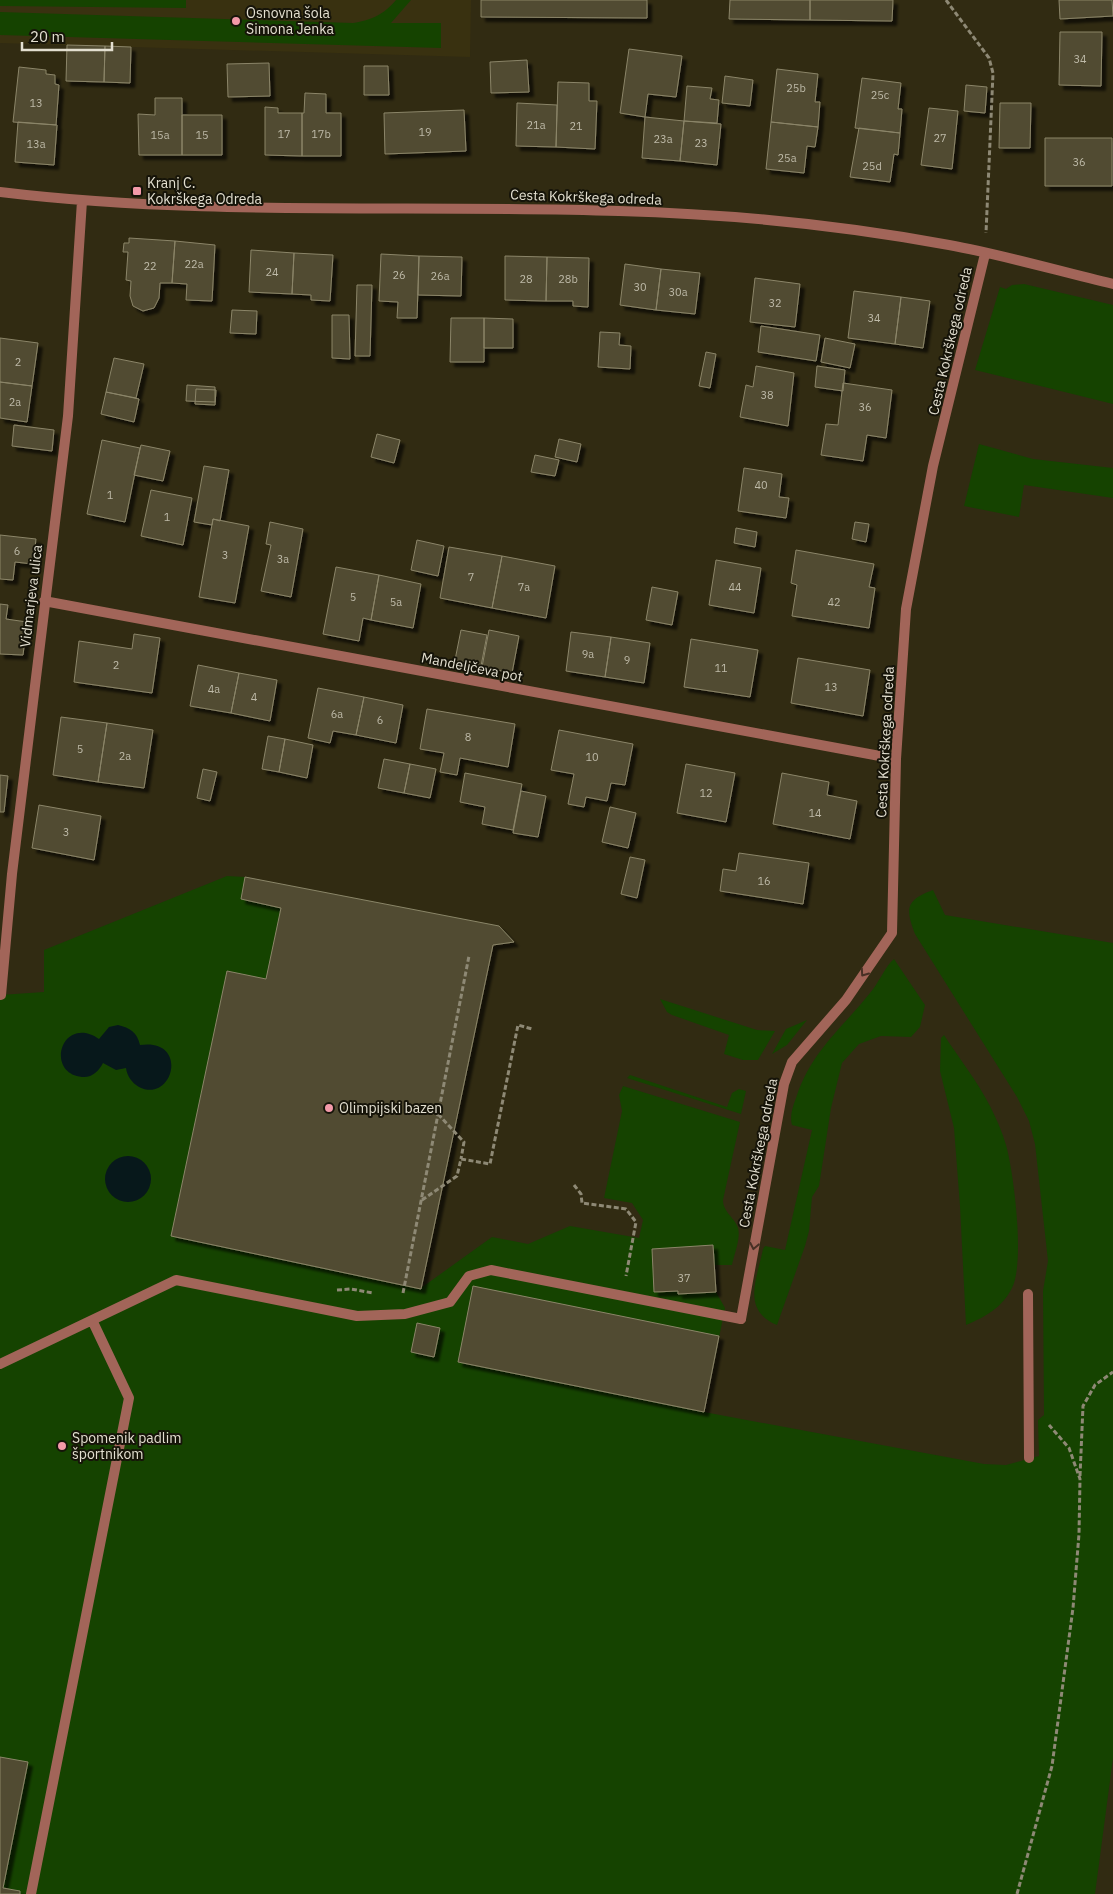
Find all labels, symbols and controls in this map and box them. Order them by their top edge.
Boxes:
place label: Osnovna šola Simona Jenka [246,4,335,38]
marker: Osnovna šola Simona Jenka [230,15,242,27]
scale bar [22,20,112,52]
text: 20 m [30,27,65,46]
house number: 34 [1073,52,1087,66]
house number: 25b [786,81,806,95]
house number: 25c [871,88,890,102]
house number: 13 [29,96,43,110]
house number: 21a [526,118,546,132]
house number: 21 [569,119,583,133]
house number: 19 [418,125,432,139]
house number: 17 [277,127,291,141]
house number: 17b [311,127,331,141]
house number: 15a [150,128,170,142]
house number: 15 [195,128,209,142]
house number: 27 [933,131,947,145]
house number: 23a [653,132,673,146]
house number: 23 [694,136,708,150]
house number: 13a [26,137,46,151]
house number: 25a [777,151,797,165]
house number: 36 [1072,155,1086,169]
house number: 25d [862,159,882,173]
place label: Kranj C. Kokrškega Odreda [147,174,263,208]
marker: Kranj C. Kokrškega Odreda [131,185,143,197]
street label: Cesta Kokrškega odreda [510,185,663,209]
house number: 22a [184,257,204,271]
house number: 22 [143,259,157,273]
house number: 24 [265,265,279,279]
street label: Cesta Kokrškega odreda [924,265,976,417]
house number: 26 [392,268,406,282]
house number: 26a [430,269,450,283]
house number: 28 [519,272,533,286]
house number: 28b [558,272,578,286]
house number: 30 [633,280,647,294]
house number: 30a [668,285,688,299]
house number: 32 [768,296,782,310]
house number: 34 [867,311,881,325]
house number: 2 [15,355,21,369]
house number: 38 [760,388,774,402]
house number: 2a [9,395,21,409]
house number: 36 [858,400,872,414]
house number: 40 [754,478,768,492]
house number: 1 [107,488,114,502]
house number: 1 [164,510,171,524]
street label: Vidmarjeva ulica [16,543,46,648]
house number: 6 [14,544,20,558]
house number: 3 [222,548,228,562]
house number: 3a [277,552,289,566]
house number: 7 [468,570,474,584]
house number: 7a [518,580,530,594]
house number: 44 [728,580,742,594]
house number: 5 [350,590,356,604]
house number: 5a [390,595,402,609]
house number: 42 [827,595,841,609]
house number: 9a [582,647,594,661]
street label: Mandeljčeva pot [420,648,524,686]
house number: 9 [624,653,630,667]
house number: 2 [113,658,119,672]
house number: 11 [714,661,728,675]
street label: Cesta Kokrškega odreda [872,665,898,818]
house number: 13 [824,680,838,694]
house number: 4a [208,682,220,696]
house number: 4 [251,690,258,704]
house number: 6a [331,707,343,721]
house number: 6 [377,713,383,727]
house number: 8 [465,730,471,744]
house number: 5 [77,742,83,756]
house number: 2a [119,749,131,763]
house number: 10 [585,750,599,764]
house number: 12 [699,786,713,800]
house number: 14 [808,806,822,820]
house number: 3 [63,825,69,839]
house number: 16 [757,874,771,888]
one-way arrow [861,967,870,977]
street label: Cesta Kokrškega odreda [735,1076,781,1229]
place label: Olimpijski bazen [339,1099,442,1117]
marker: Olimpijski bazen [323,1102,335,1114]
one-way arrow [750,1241,760,1250]
house number: 37 [677,1271,691,1285]
place label: Spomenik padlim športnikom [72,1429,181,1463]
marker: Spomenik padlim športnikom [56,1440,68,1452]

